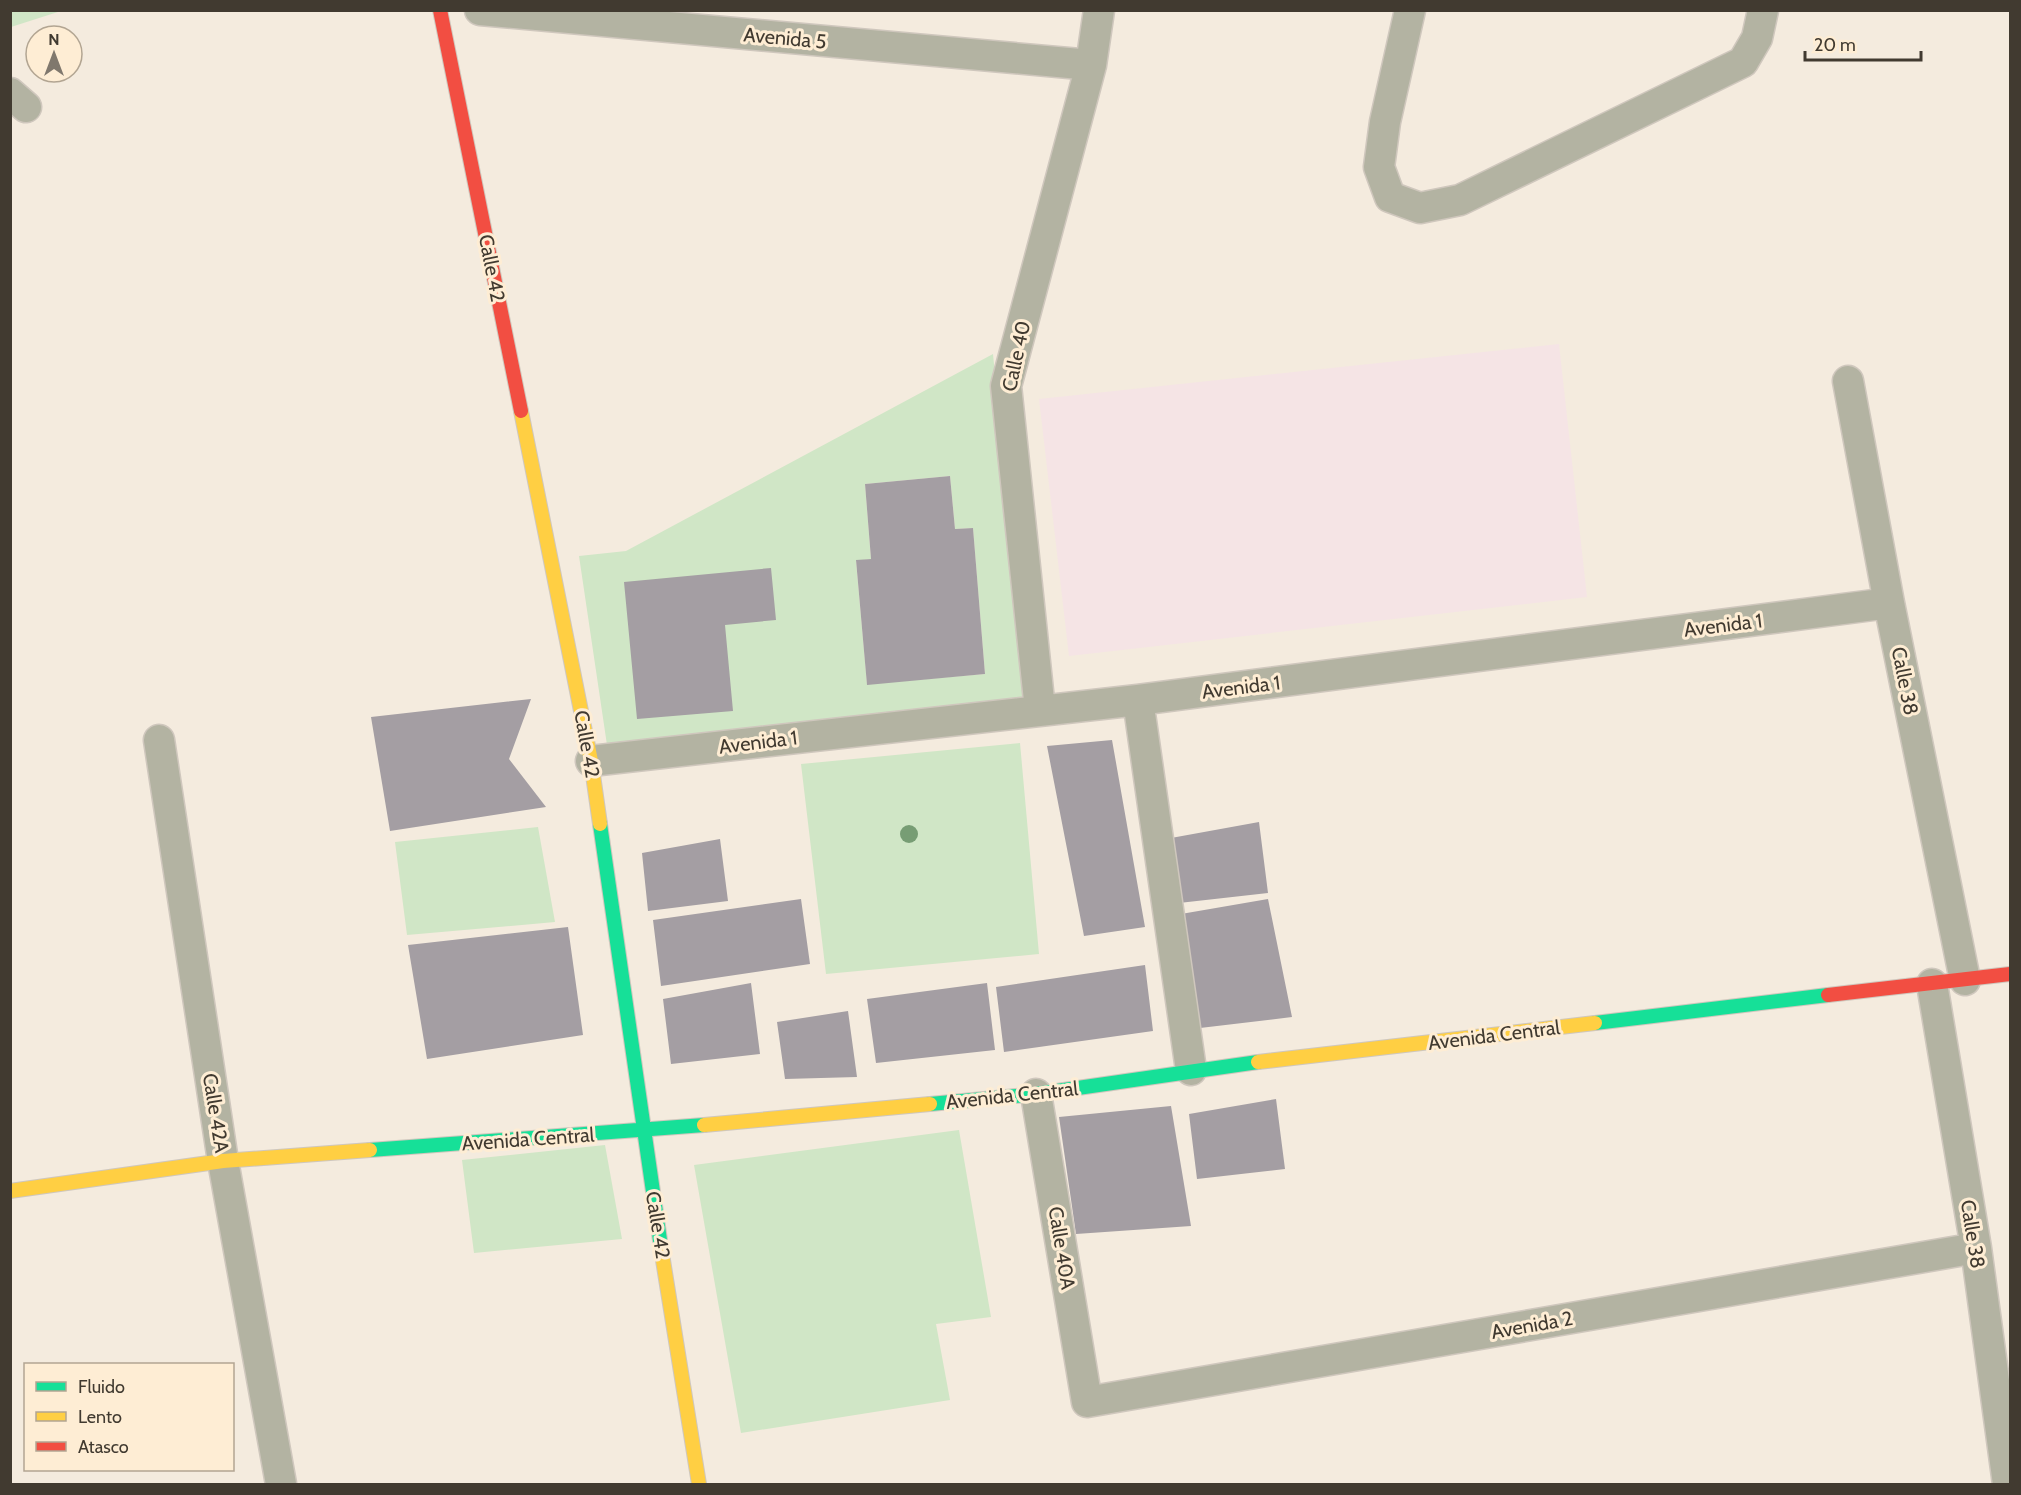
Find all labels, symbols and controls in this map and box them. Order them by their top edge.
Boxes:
street label: Avenida 5 [743,22,827,54]
north arrow [24,24,84,84]
scale bar [1805,24,1920,62]
text: N [48,30,60,49]
text: 20 m [1814,34,1856,56]
street label: Calle 42 [474,232,510,304]
street label: Calle 40 [997,319,1035,393]
street label: Avenida 1 [1682,608,1764,642]
street label: Calle 38 [1887,645,1923,717]
street label: Avenida 1 [1200,670,1282,704]
street label: Calle 42 [569,708,605,780]
street label: Avenida 1 [717,725,799,759]
street label: Avenida Central [1427,1015,1562,1055]
street label: Calle 42A [198,1071,234,1155]
street label: Avenida Central [945,1076,1080,1114]
street label: Avenida Central [461,1122,595,1156]
street label: Calle 42 [641,1190,675,1260]
street label: Calle 38 [1956,1198,1990,1270]
street label: Calle 40A [1044,1205,1081,1292]
street label: Avenida 2 [1489,1306,1575,1344]
legend [24,1363,234,1471]
text: Fluido [78,1376,125,1398]
text: Lento [78,1406,122,1428]
text: Atasco [78,1436,129,1458]

